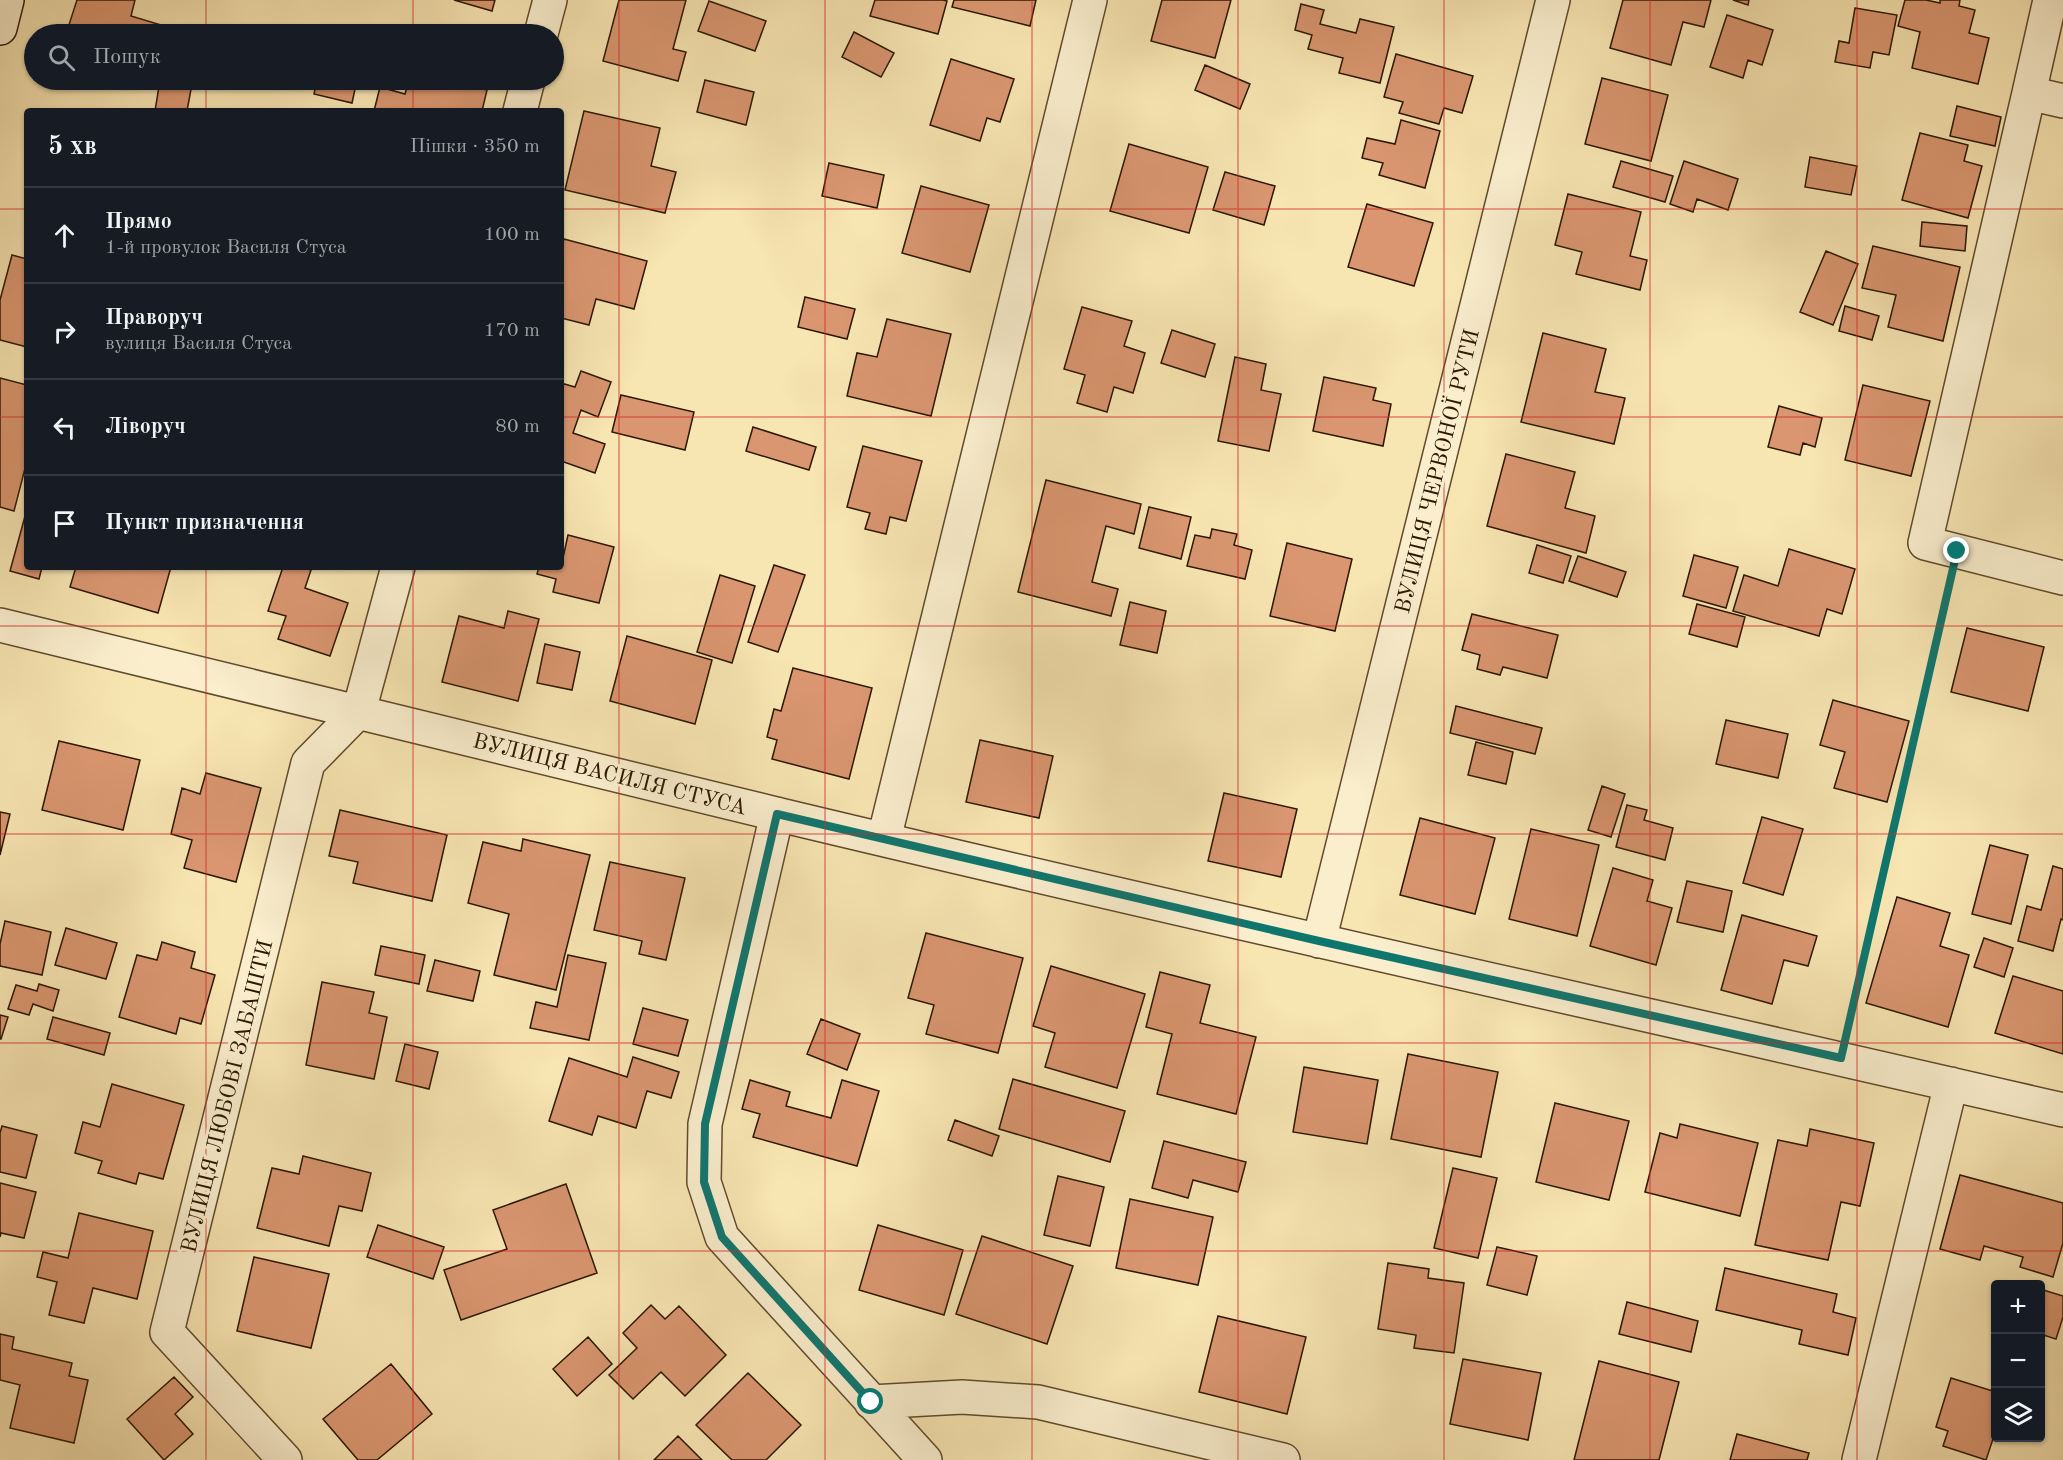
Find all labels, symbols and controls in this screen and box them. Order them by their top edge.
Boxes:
search box [24,24,564,90]
icon: search [45,41,78,74]
text: Пошук [93,46,161,68]
text: 5 хв [48,134,97,160]
text: Пішки · 350 m [410,137,540,157]
text: Прямо [105,211,172,233]
icon: ahead [48,219,81,252]
text: 100 m [484,225,540,245]
text: 1-й провулок Василя Стуса [105,238,347,258]
text: Праворуч [105,307,203,329]
icon: right [48,315,81,348]
text: 170 m [484,321,540,341]
street label: ВУЛИЦЯ ЧЕРВОНОЇ РУТИ [1389,326,1484,616]
text: вулиця Василя Стуса [105,334,292,354]
icon: left [48,411,81,444]
text: Ліворуч [105,416,186,438]
text: 80 m [495,417,540,437]
icon: arrive [48,507,81,540]
text: Пункт призначення [105,512,304,534]
route end [1943,537,1969,563]
street label: ВУЛИЦЯ ВАСИЛЯ СТУСА [470,730,749,820]
street label: ВУЛИЦЯ ЛЮБОВІ ЗАБАШТИ [178,938,278,1255]
map controls [1991,1280,2045,1442]
button: + [1991,1280,2045,1334]
button: − [1991,1334,2045,1388]
route start [857,1388,883,1414]
button: layers [1991,1388,2045,1442]

